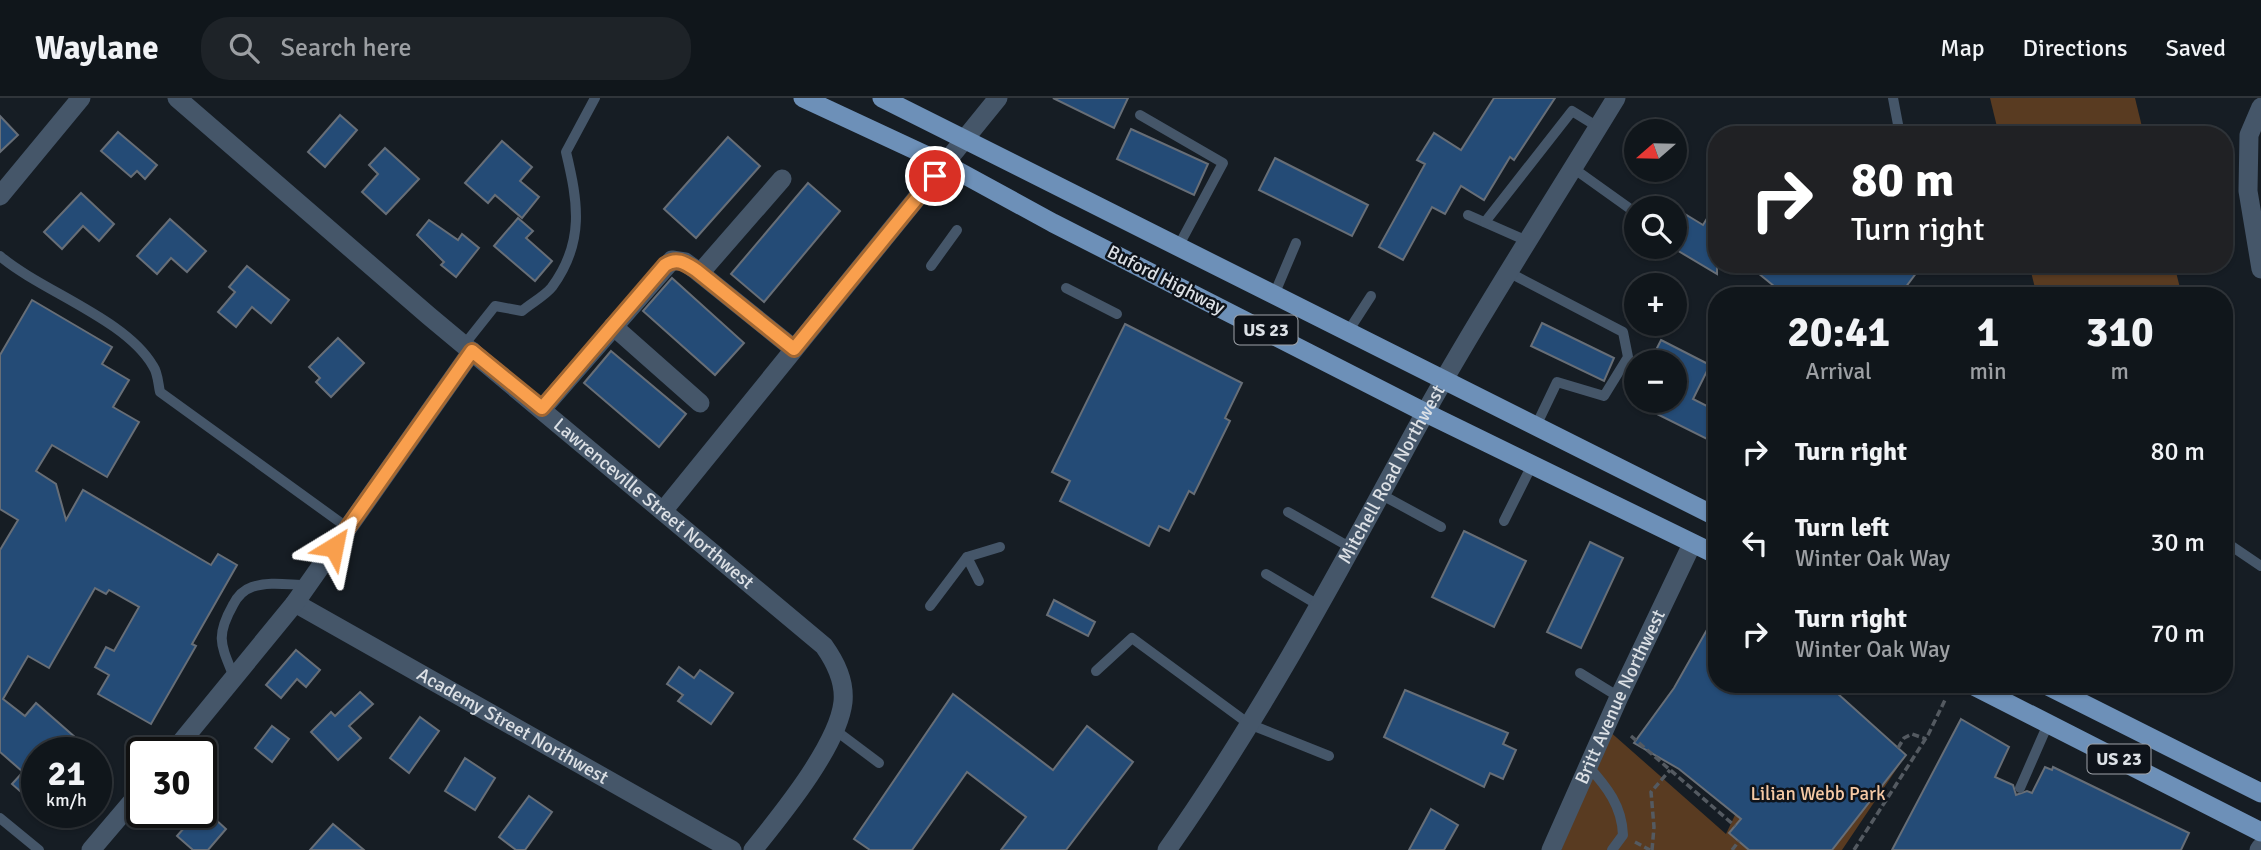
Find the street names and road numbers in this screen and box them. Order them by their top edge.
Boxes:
street label: Buford Highway [1103,240,1229,320]
road number: US 23 [1234,316,1298,344]
street label: Mitchell Road Northwest [1333,380,1451,568]
street label: Lawrenceville Street Northwest [548,413,759,595]
street label: Britt Avenue Northwest [1570,605,1671,788]
street label: Academy Street Northwest [413,662,613,790]
road number: US 23 [2088,744,2150,774]

